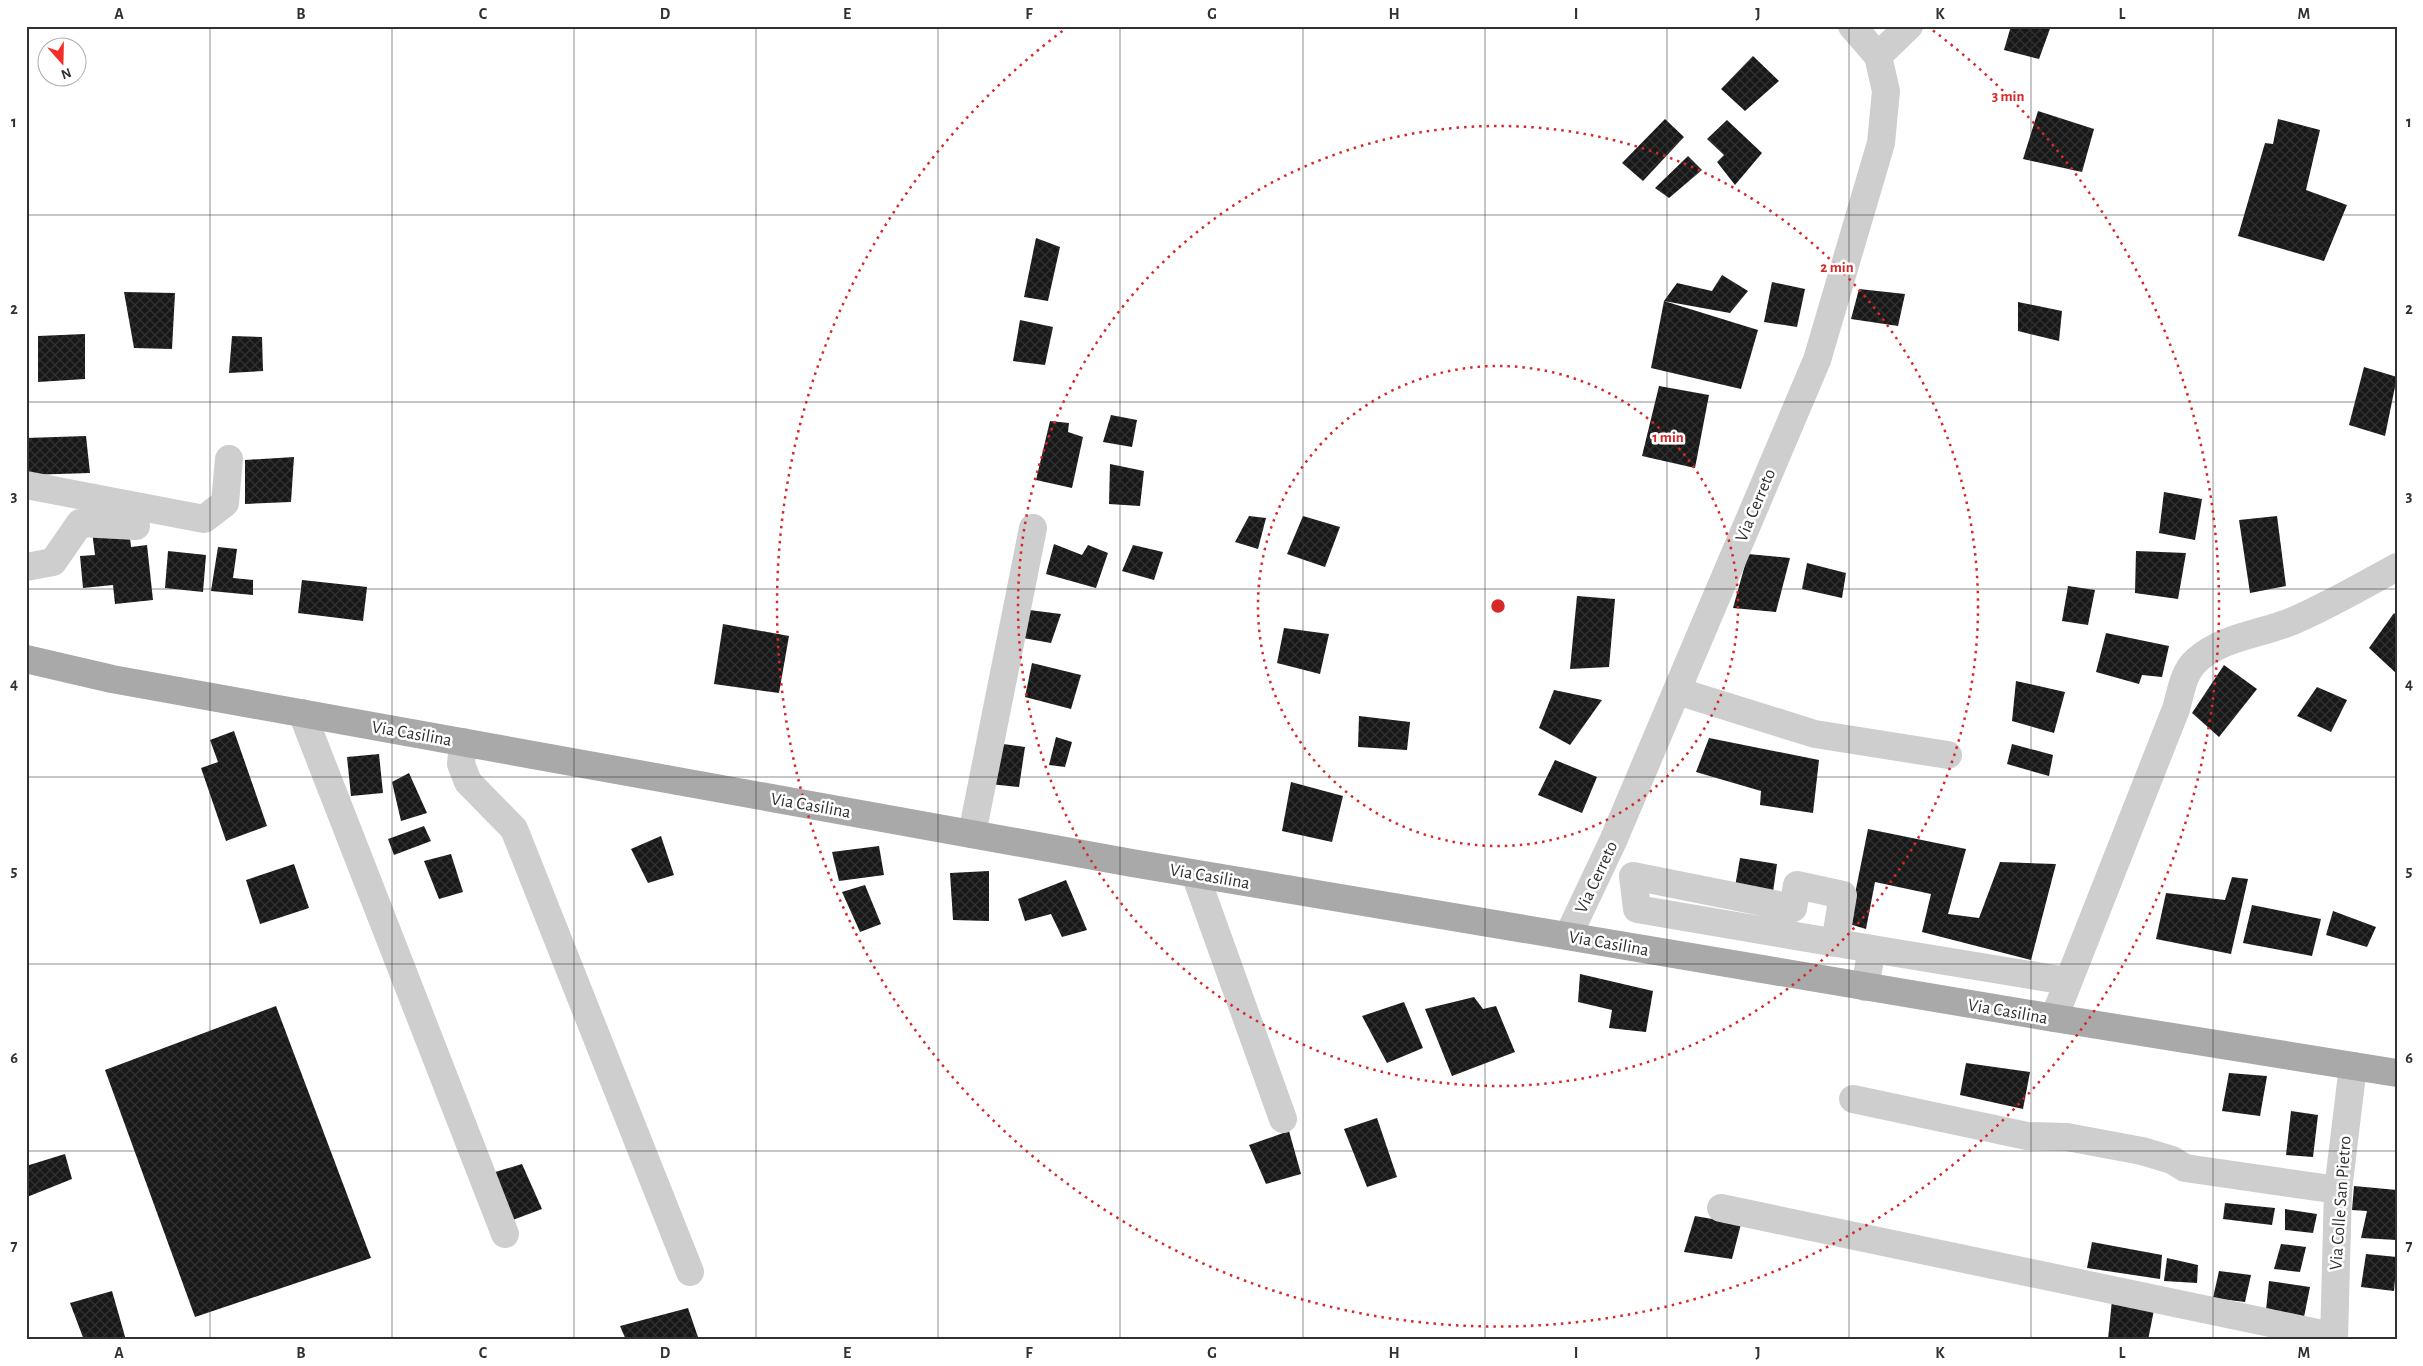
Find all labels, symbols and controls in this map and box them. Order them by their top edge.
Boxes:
text: A [114,6,124,22]
text: B [296,6,306,22]
text: C [479,6,488,22]
text: D [660,6,671,22]
text: E [843,6,851,22]
text: F [1025,6,1033,22]
text: G [1207,6,1217,22]
text: H [1388,6,1400,22]
text: I [1574,6,1578,22]
text: J [1755,6,1761,22]
text: K [1935,6,1945,22]
text: L [2119,6,2126,22]
text: M [2298,6,2310,22]
north arrow [38,38,88,88]
text: N [59,65,73,82]
text: 3 min [1992,89,2024,104]
text: 1 [11,114,17,130]
text: 1 [2406,114,2412,130]
text: 2 min [1820,260,1854,275]
text: 2 [10,301,18,317]
text: 2 [2405,301,2413,317]
text: 1 min [1652,430,1684,445]
street label: Via Cerreto [1733,466,1779,544]
text: 3 [11,488,18,504]
text: 3 [2406,488,2413,504]
centre of rings [1489,597,1507,615]
text: 4 [10,676,18,692]
text: 4 [2405,676,2413,692]
street label: Via Casilina [370,718,453,750]
street label: Via Casilina [769,790,852,822]
street label: Via Cerreto [1572,838,1621,916]
street label: Via Casilina [1168,861,1251,893]
text: 5 [11,863,18,879]
text: 5 [2406,863,2413,879]
street label: Via Casilina [1567,928,1650,960]
street label: Via Casilina [1966,996,2049,1028]
text: 6 [10,1050,18,1066]
text: 6 [2405,1050,2413,1066]
street label: Via Colle San Pietro [2327,1135,2355,1271]
text: 7 [11,1238,18,1254]
text: 7 [2406,1238,2413,1254]
text: A [114,1345,124,1361]
text: B [296,1345,306,1361]
text: C [479,1345,488,1361]
text: D [660,1345,671,1361]
text: E [843,1345,851,1361]
text: F [1025,1345,1033,1361]
text: G [1207,1345,1217,1361]
text: H [1388,1345,1400,1361]
text: I [1574,1345,1578,1361]
text: J [1755,1345,1761,1361]
text: K [1935,1345,1945,1361]
text: L [2119,1345,2126,1361]
text: M [2298,1345,2310,1361]

